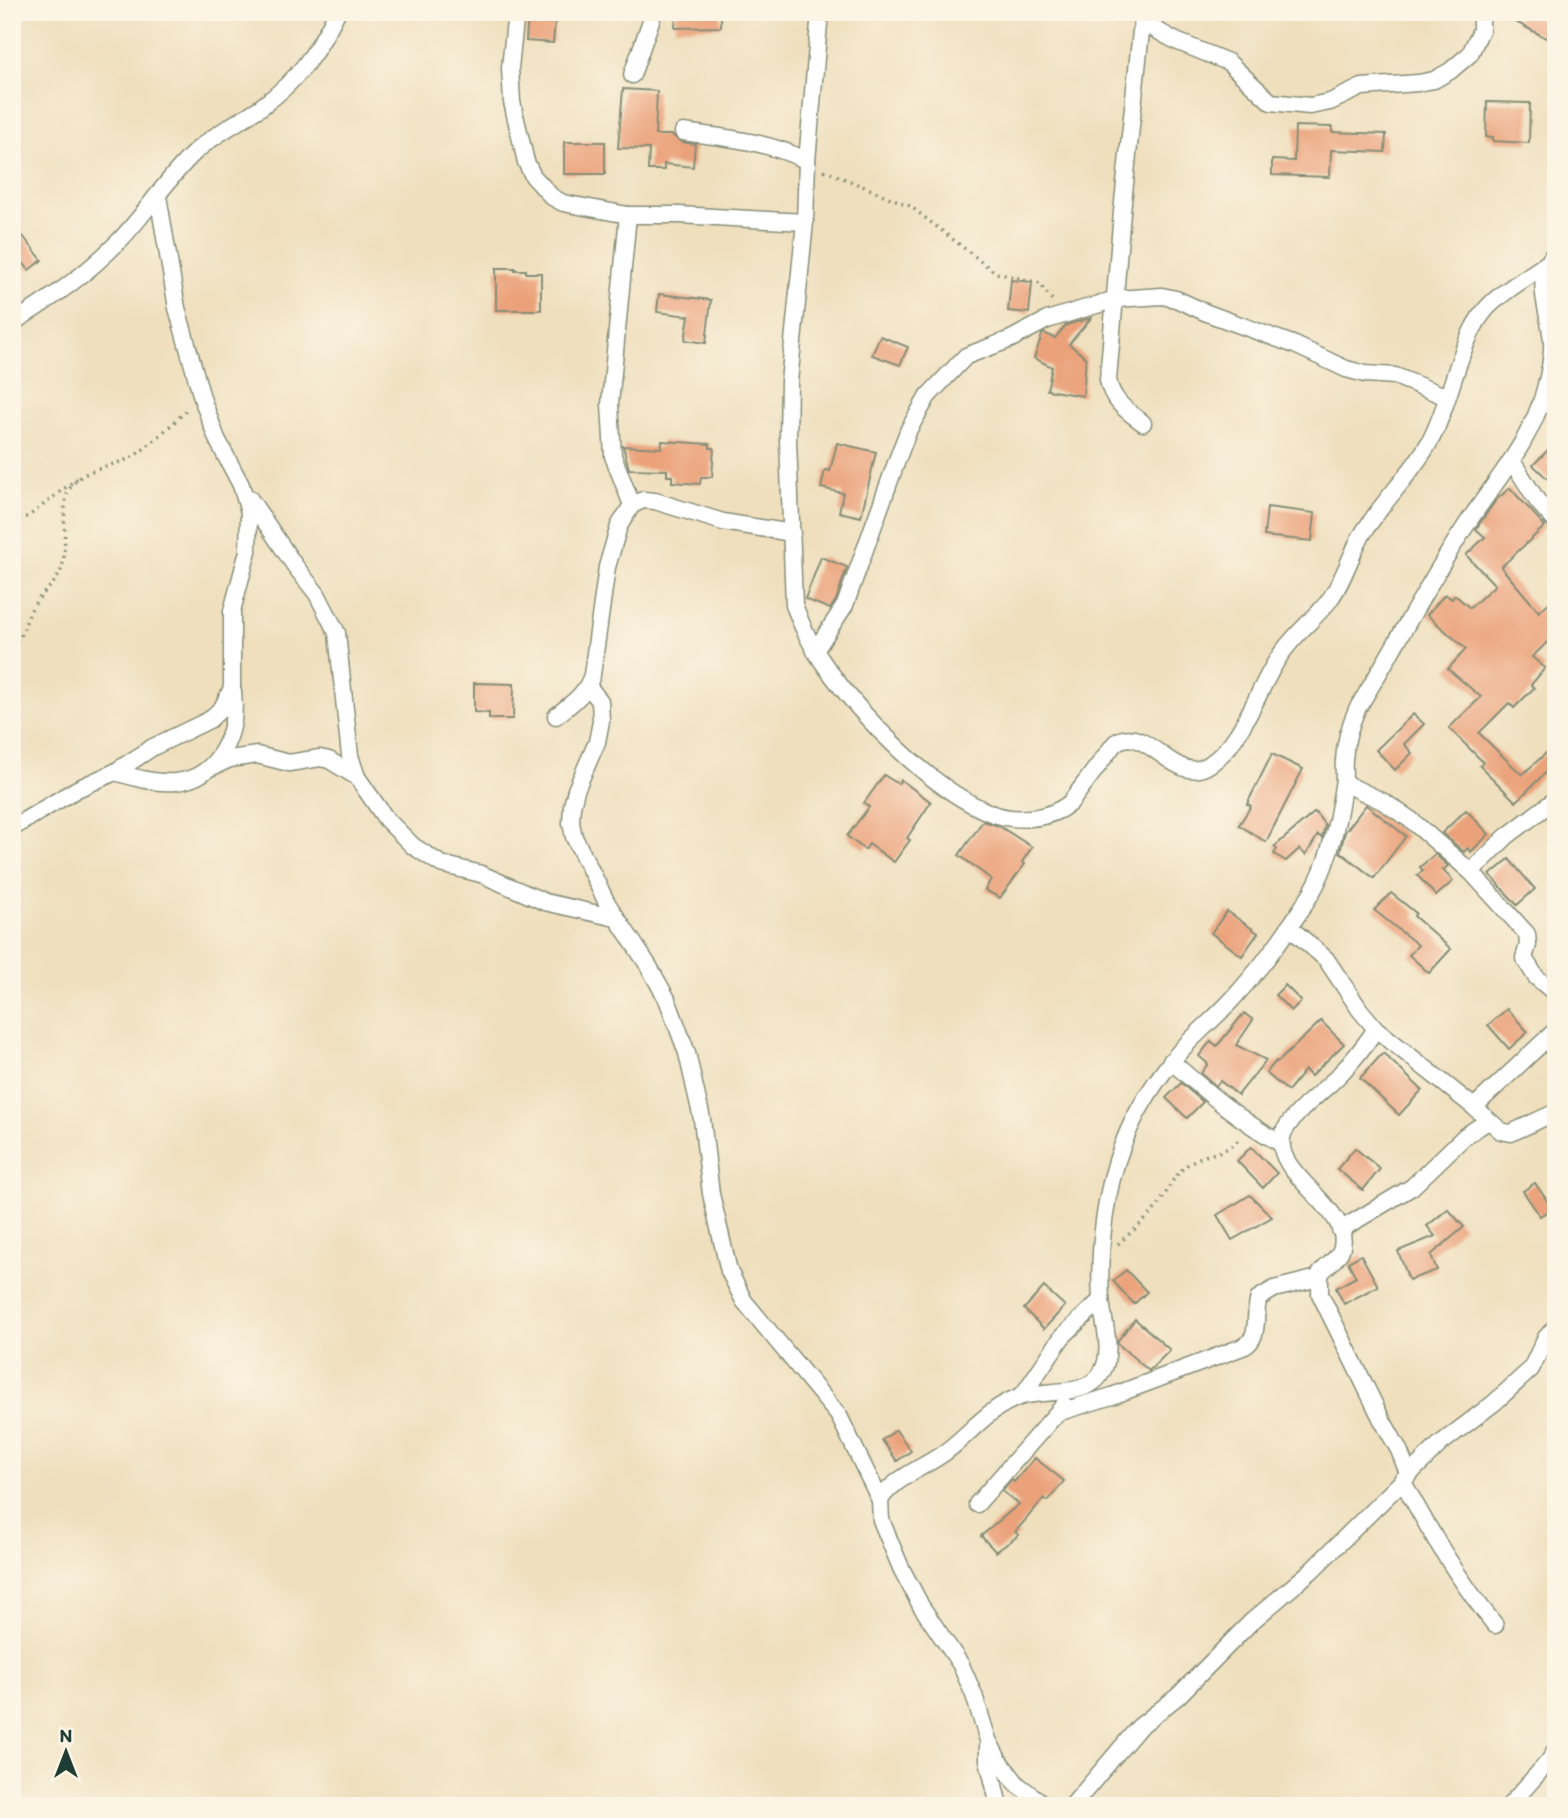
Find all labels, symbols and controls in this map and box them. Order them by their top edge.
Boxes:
north arrow [32,1716,102,1786]
text: N [60,1724,72,1747]

